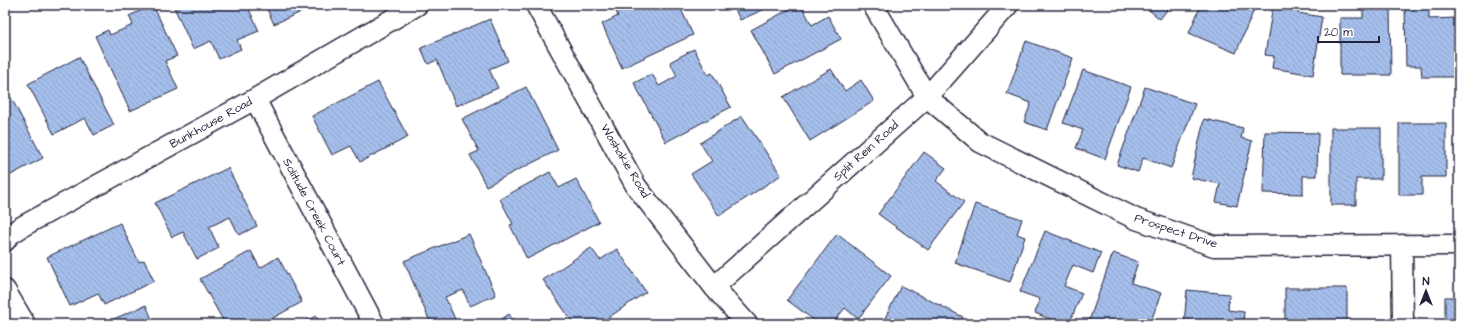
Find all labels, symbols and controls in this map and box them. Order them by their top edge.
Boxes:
scale bar [1318,18,1379,44]
text: 20 m [1324,24,1353,41]
street label: Bunkhouse Road [167,93,255,153]
street label: Split Rein Road [829,117,903,185]
street label: Washakie Road [596,121,654,201]
street label: Solitude Creek Court [278,155,350,269]
street label: Prospect Drive [1132,210,1220,253]
north arrow [1406,271,1446,311]
text: N [1423,274,1430,289]

